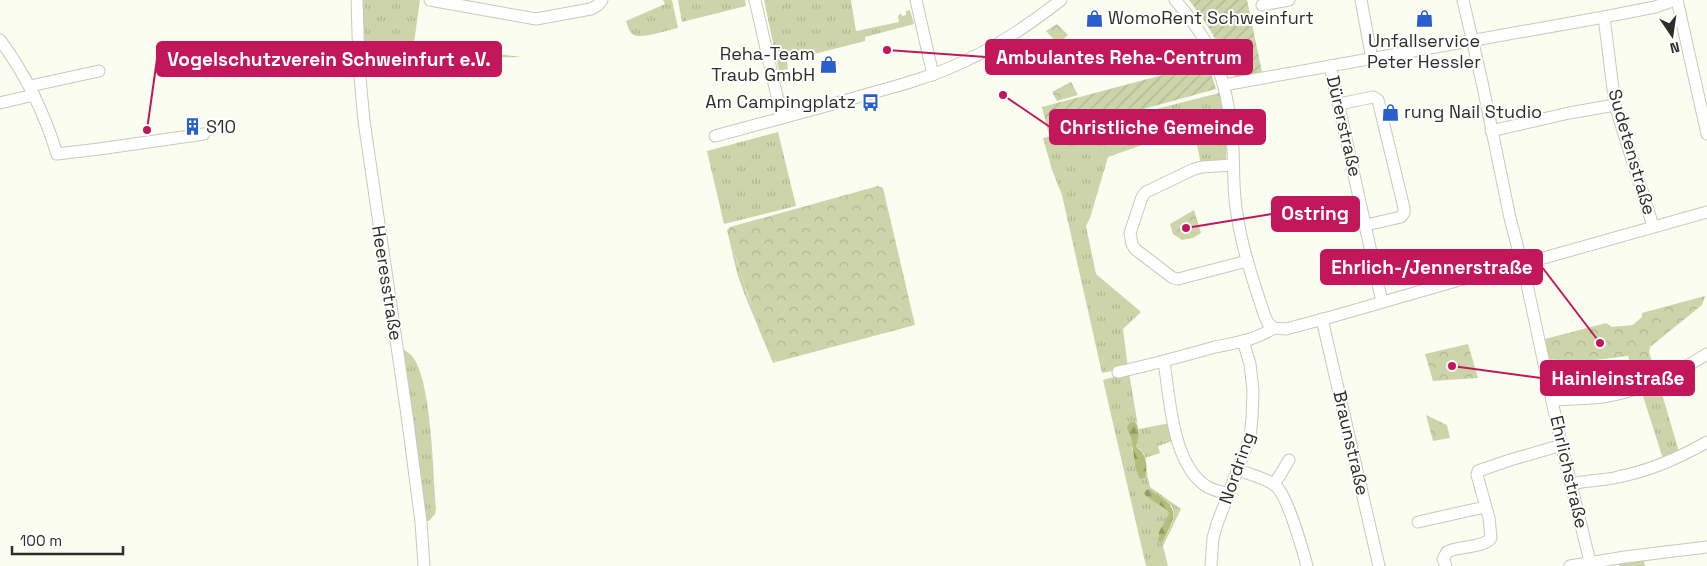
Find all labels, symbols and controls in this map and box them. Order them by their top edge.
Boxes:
place label: WomoRent Schweinfurt [1108,6,1314,29]
shop icon: WomoRent Schweinfurt [1084,8,1104,28]
shop icon: Unfallservice Peter Hessler [1414,8,1434,28]
north arrow [1647,10,1697,60]
place label: Unfallservice Peter Hessler [1367,29,1481,73]
text: N [1668,38,1682,57]
callout: Ambulantes Reha-Centrum [986,40,1252,74]
callout: Vogelschutzverein Schweinfurt e.V. [157,42,501,76]
place label: Reha-Team Traub GmbH [711,42,815,86]
text: Ambulantes Reha-Centrum [996,45,1242,70]
text: Vogelschutzverein Schweinfurt e.V. [167,47,491,72]
shop icon: Reha-Team Traub GmbH [819,54,839,74]
street label: Dürerstraße [1322,73,1367,179]
street label: Sudetenstraße [1604,86,1661,217]
place label: Am Campingplatz [705,90,856,113]
bus stop icon: Am Campingplatz [860,92,880,112]
place label: rung Nail Studio [1404,100,1542,123]
shop icon: rung Nail Studio [1380,102,1400,122]
callout: Christliche Gemeinde [1050,110,1265,144]
place label: S10 [206,115,236,138]
text: Christliche Gemeinde [1060,115,1254,140]
building icon: S10 [182,117,202,137]
callout: Ostring [1272,197,1359,231]
text: Ostring [1281,201,1349,226]
street label: Heeresstraße [367,224,408,342]
callout: Ehrlich-/Jennerstraße [1321,250,1542,284]
text: Ehrlich-/Jennerstraße [1331,255,1533,280]
callout: Hainleinstraße [1541,361,1694,395]
text: Hainleinstraße [1551,366,1685,391]
street label: Braunstraße [1328,388,1375,498]
street label: Ehrlichstraße [1545,413,1594,530]
street label: Nordring [1213,429,1260,507]
scale bar [12,524,124,556]
text: 100 m [20,531,62,550]

